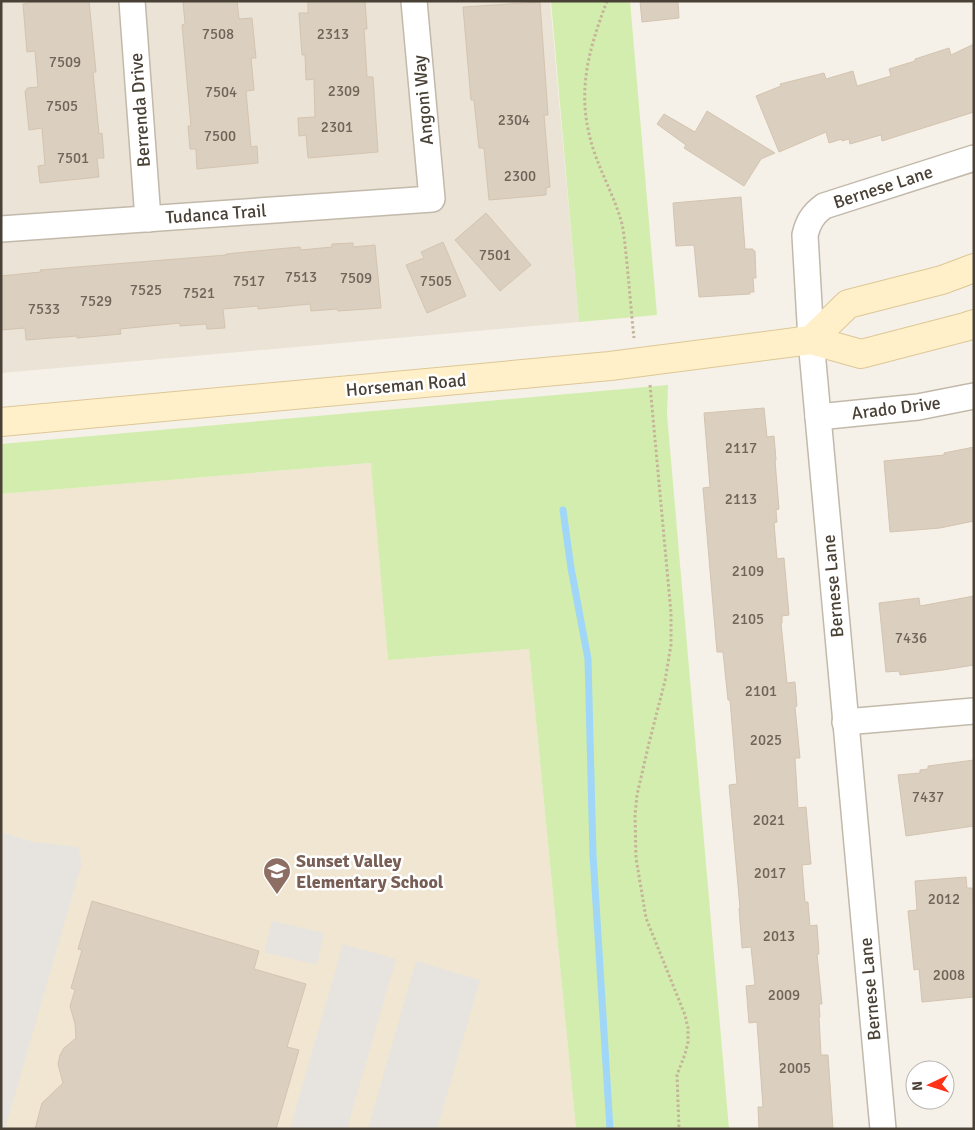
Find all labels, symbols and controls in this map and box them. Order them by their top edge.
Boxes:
house number: 7508 [202,25,234,43]
house number: 2313 [317,25,349,43]
street label: Berrenda Drive [125,52,155,168]
house number: 7509 [49,53,81,71]
street label: Angoni Way [408,53,438,146]
house number: 2309 [328,82,360,100]
house number: 7504 [205,83,237,101]
house number: 7505 [46,97,78,115]
house number: 2304 [498,111,530,129]
house number: 2301 [321,118,353,136]
house number: 7500 [204,127,236,145]
house number: 7501 [57,149,89,167]
street label: Bernese Lane [830,161,936,213]
house number: 2300 [504,167,536,185]
street label: Tudanca Trail [165,200,267,228]
house number: 7501 [479,246,511,264]
house number: 7513 [285,268,317,286]
house number: 7509 [340,269,372,287]
house number: 7517 [233,272,265,290]
house number: 7505 [420,272,452,290]
house number: 7525 [130,281,162,299]
house number: 7521 [183,284,215,302]
house number: 7529 [80,292,112,310]
house number: 7533 [28,300,60,318]
street label: Horseman Road [345,369,467,401]
street label: Arado Drive [850,392,942,424]
house number: 2117 [725,439,757,457]
house number: 2113 [725,490,757,508]
street label: Bernese Lane [818,534,848,638]
house number: 2109 [732,562,764,580]
house number: 2105 [732,610,764,628]
house number: 7436 [895,629,927,647]
house number: 2101 [745,682,777,700]
house number: 2025 [750,731,782,749]
house number: 7437 [912,788,944,806]
house number: 2021 [753,811,785,829]
place label: Sunset Valley Elementary School [296,850,444,893]
school or university icon: Sunset Valley Elementary School [262,856,292,895]
house number: 2017 [754,864,786,882]
house number: 2012 [928,890,960,908]
house number: 2013 [763,927,795,945]
street label: Bernese Lane [855,937,885,1041]
house number: 2008 [933,966,965,984]
house number: 2009 [768,986,800,1004]
house number: 2005 [779,1059,811,1077]
north arrow [905,1060,955,1110]
text: N [909,1080,926,1091]

